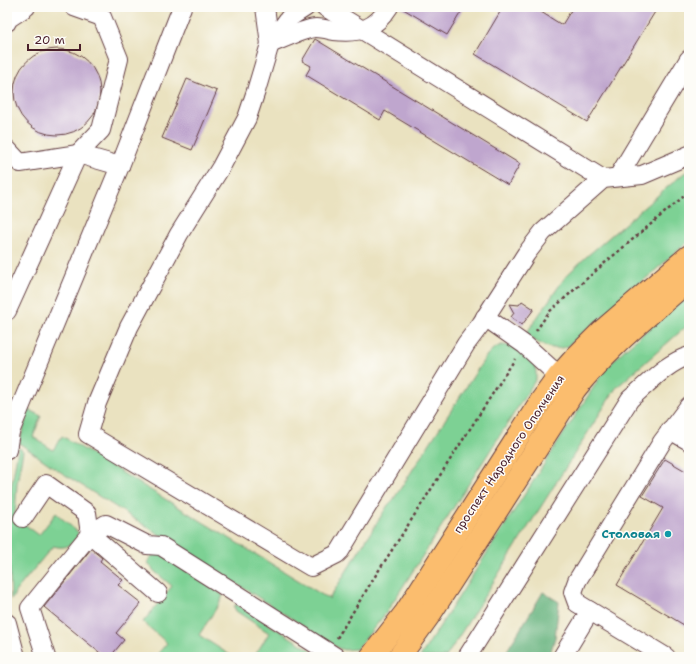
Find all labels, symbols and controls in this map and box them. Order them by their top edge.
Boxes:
scale bar [28,26,80,52]
text: 20 m [34,32,65,48]
street label: проспект Народного Ополчения [450,372,568,536]
place label: Столовая [602,526,660,542]
marker: Столовая [663,529,673,539]

